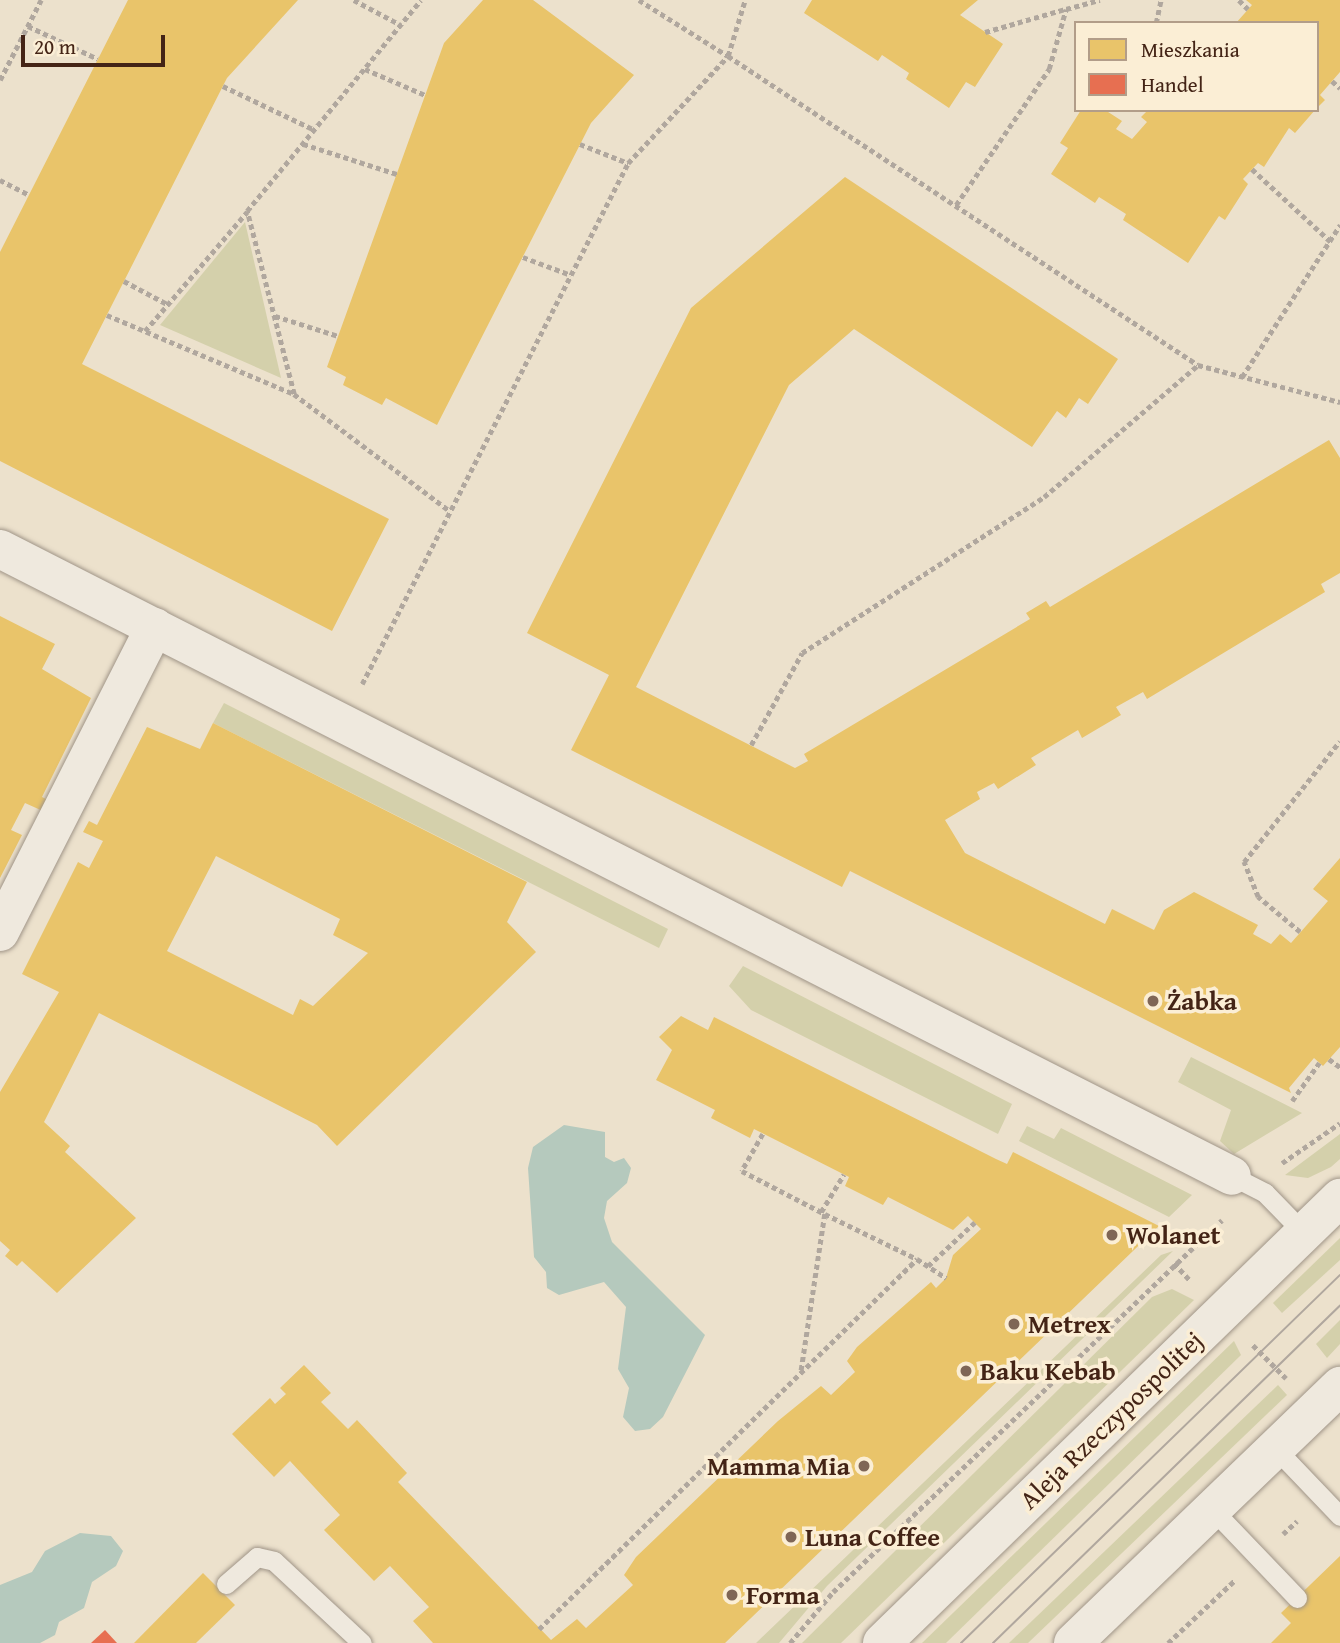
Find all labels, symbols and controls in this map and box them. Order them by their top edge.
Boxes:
scale bar [24,21,168,65]
legend [1074,21,1319,112]
text: 20 m [34,31,76,62]
text: Mieszkania [1141,34,1240,65]
text: Handel [1141,69,1204,100]
place label: Żabka [1167,985,1237,1017]
marker: Żabka [1145,993,1161,1009]
place label: Wolanet [1126,1219,1220,1251]
marker: Wolanet [1104,1227,1120,1243]
place label: Metrex [1028,1308,1111,1340]
marker: Metrex [1006,1316,1022,1332]
street label: Aleja Rzeczypospolitej [1013,1325,1209,1515]
place label: Baku Kebab [980,1355,1116,1387]
marker: Baku Kebab [958,1363,974,1379]
place label: Mamma Mia [707,1450,850,1482]
marker: Mamma Mia [856,1458,872,1474]
place label: Luna Coffee [805,1521,940,1553]
marker: Luna Coffee [783,1529,799,1545]
place label: Forma [746,1579,820,1611]
marker: Forma [724,1587,740,1603]

